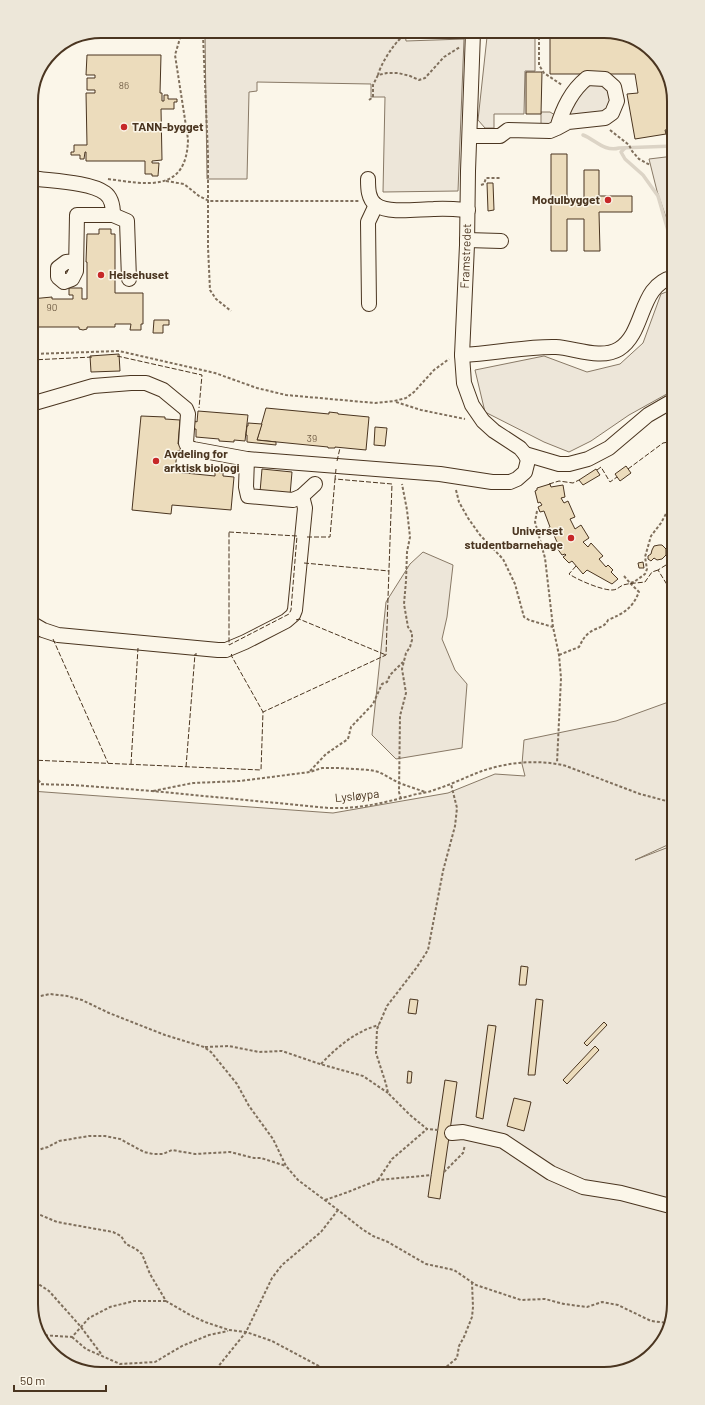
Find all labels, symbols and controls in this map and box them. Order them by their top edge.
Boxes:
house number: 86 [119,79,129,91]
place label: TANN-bygget [132,119,204,133]
marker: TANN-bygget [119,122,129,132]
place label: Modulbygget [532,192,600,206]
marker: Modulbygget [603,195,613,205]
street label: Framstredet [457,223,473,289]
place label: Helsehuset [109,267,169,281]
marker: Helsehuset [96,270,106,280]
house number: 90 [47,301,57,313]
house number: 39 [307,432,317,444]
place label: Avdeling for arktisk biologi [164,446,240,474]
marker: Avdeling for arktisk biologi [151,456,161,466]
place label: Universet studentbarnehage [464,523,563,551]
marker: Universet studentbarnehage [566,533,576,543]
street label: Lysløypa [334,786,380,804]
scale bar [14,1367,106,1393]
text: 50 m [20,1373,45,1387]

